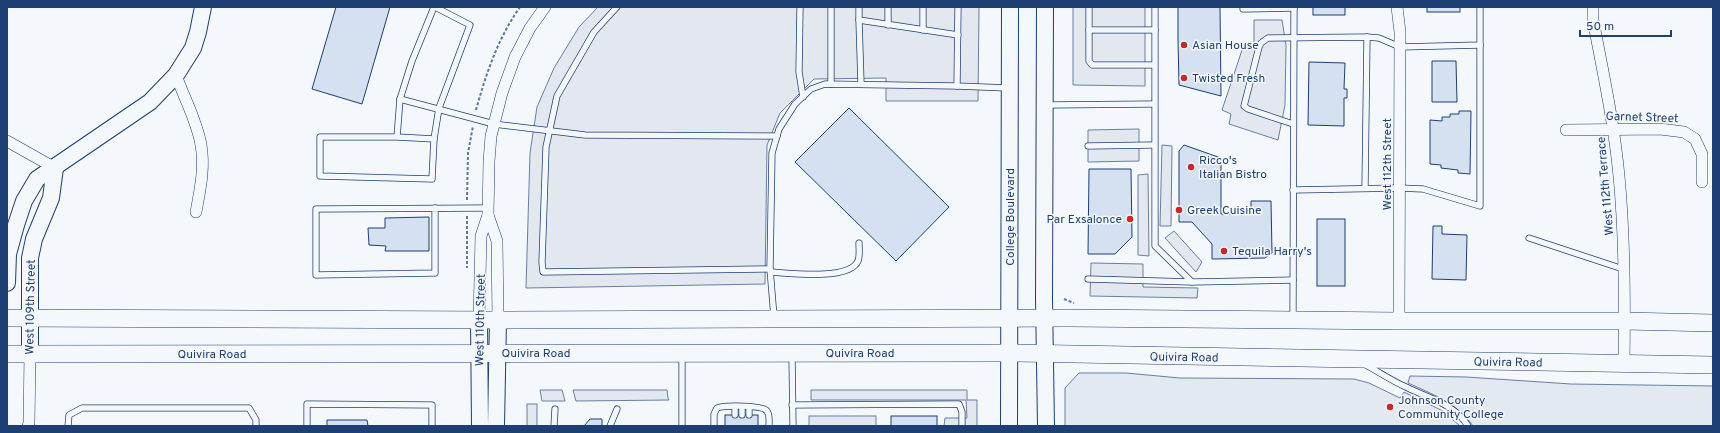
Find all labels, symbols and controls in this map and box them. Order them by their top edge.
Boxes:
scale bar [1580,12,1671,38]
text: 50 m [1586,19,1614,35]
place label: Asian House [1192,38,1259,54]
marker: Asian House [1179,40,1189,50]
place label: Twisted Fresh [1192,71,1265,87]
marker: Twisted Fresh [1179,73,1189,83]
street label: Garnet Street [1605,109,1679,127]
street label: West 112th Street [1380,118,1396,210]
street label: West 112th Terrace [1594,136,1618,236]
place label: Ricco's Italian Bistro [1199,153,1267,183]
marker: Ricco's Italian Bistro [1186,162,1196,172]
street label: College Boulevard [1003,168,1019,266]
place label: Greek Cuisine [1187,203,1262,219]
marker: Greek Cuisine [1174,205,1184,215]
place label: Par Exsalonce [1046,212,1122,228]
marker: Par Exsalonce [1125,214,1135,224]
place label: Tequila Harry's [1232,244,1312,260]
marker: Tequila Harry's [1219,246,1229,256]
street label: West 109th Street [22,259,40,355]
street label: West 110th Street [472,274,490,366]
street label: Quivira Road [501,346,571,362]
street label: Quivira Road [825,346,895,362]
street label: Quivira Road [177,347,247,363]
street label: Quivira Road [1149,349,1219,367]
street label: Quivira Road [1473,354,1543,372]
place label: Johnson County Community College [1398,393,1504,423]
marker: Johnson County Community College [1385,402,1395,412]

